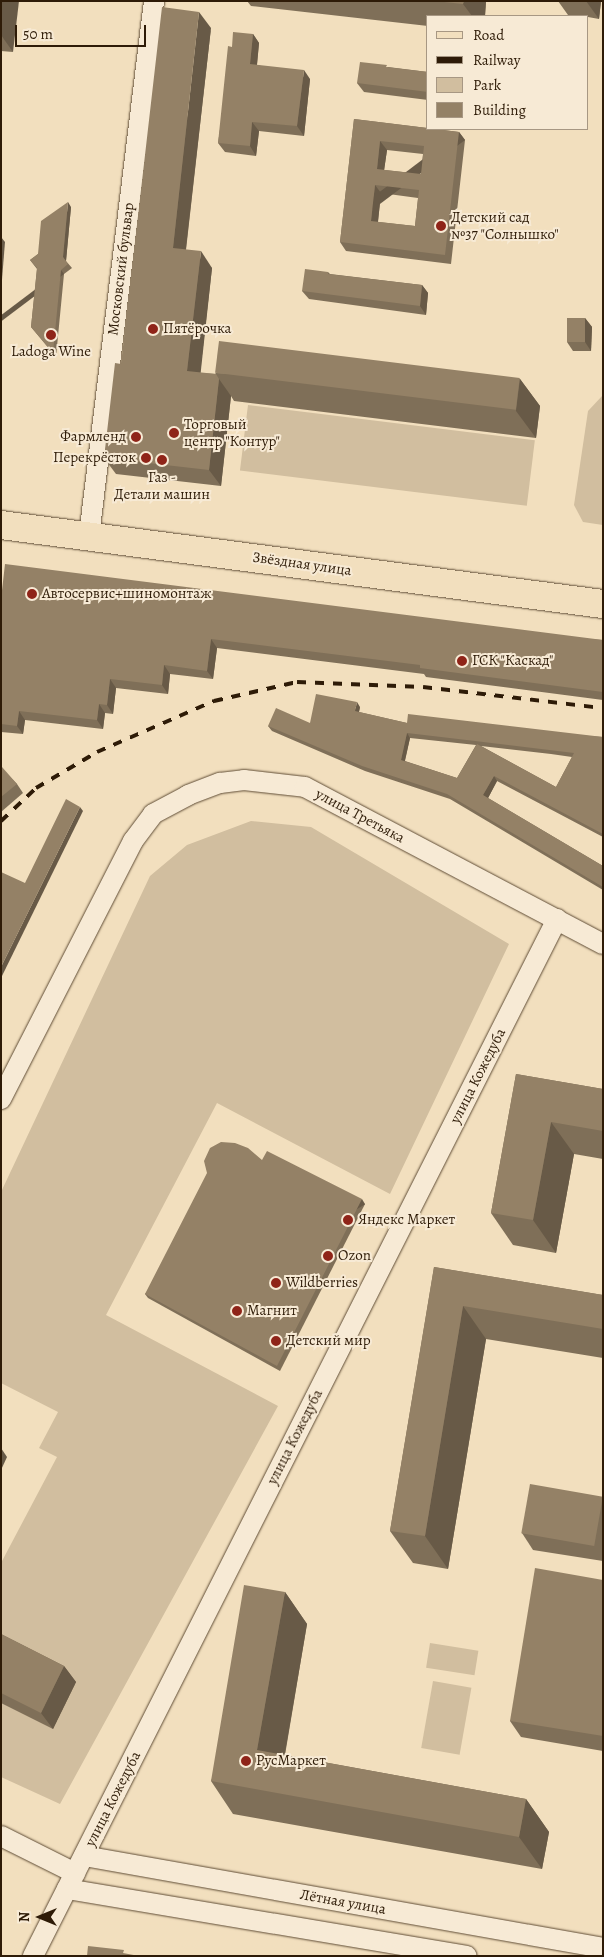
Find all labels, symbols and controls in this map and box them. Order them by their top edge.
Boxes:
scale bar [18,15,149,47]
legend [426,15,589,130]
text: 50 m [23,24,53,44]
text: Road [473,25,504,45]
text: Railway [473,50,520,70]
text: Park [473,75,501,95]
text: Building [473,100,526,120]
street label: Московский бульвар [104,201,138,337]
place label: Детский сад №37 "Солнышко" [451,208,559,243]
marker: Детский сад №37 "Солнышко" [435,220,447,232]
place label: Пятёрочка [163,320,231,338]
marker: Пятёрочка [147,323,159,335]
marker: Ladoga Wine [45,329,57,341]
place label: Ladoga Wine [11,343,91,361]
place label: Торговый центр "Контур" [184,415,280,450]
marker: Торговый центр "Контур" [168,427,180,439]
place label: Фармленд [60,428,126,446]
marker: Фармленд [130,431,142,443]
place label: Перекрёсток [53,449,136,467]
marker: Перекрёсток [140,452,152,464]
marker: Газ - Детали машин [156,454,168,466]
place label: Газ - Детали машин [114,468,210,503]
street label: Звёздная улица [251,548,353,580]
place label: Автосервис+шиномонтаж [42,585,211,603]
marker: Автосервис+шиномонтаж [26,588,38,600]
place label: ГСК "Каскад" [472,652,554,670]
marker: ГСК "Каскад" [456,655,468,667]
street label: улица Третьяка [312,785,408,847]
street label: улица Кожедуба [446,1025,510,1127]
place label: Яндекс Маркет [358,1211,455,1229]
marker: Яндекс Маркет [342,1214,354,1226]
place label: Ozon [338,1247,371,1265]
marker: Ozon [322,1250,334,1262]
place label: Wildberries [286,1274,358,1292]
marker: Wildberries [270,1277,282,1289]
place label: Магнит [247,1302,297,1320]
marker: Магнит [231,1305,243,1317]
place label: Детский мир [286,1332,371,1350]
marker: Детский мир [270,1335,282,1347]
street label: улица Кожедуба [263,1386,327,1488]
street label: улица Кожедуба [81,1748,145,1850]
place label: РусМаркет [256,1752,326,1770]
marker: РусМаркет [240,1755,252,1767]
street label: Лётная улица [299,1886,387,1918]
north arrow [15,1892,65,1942]
text: N [15,1912,34,1922]

